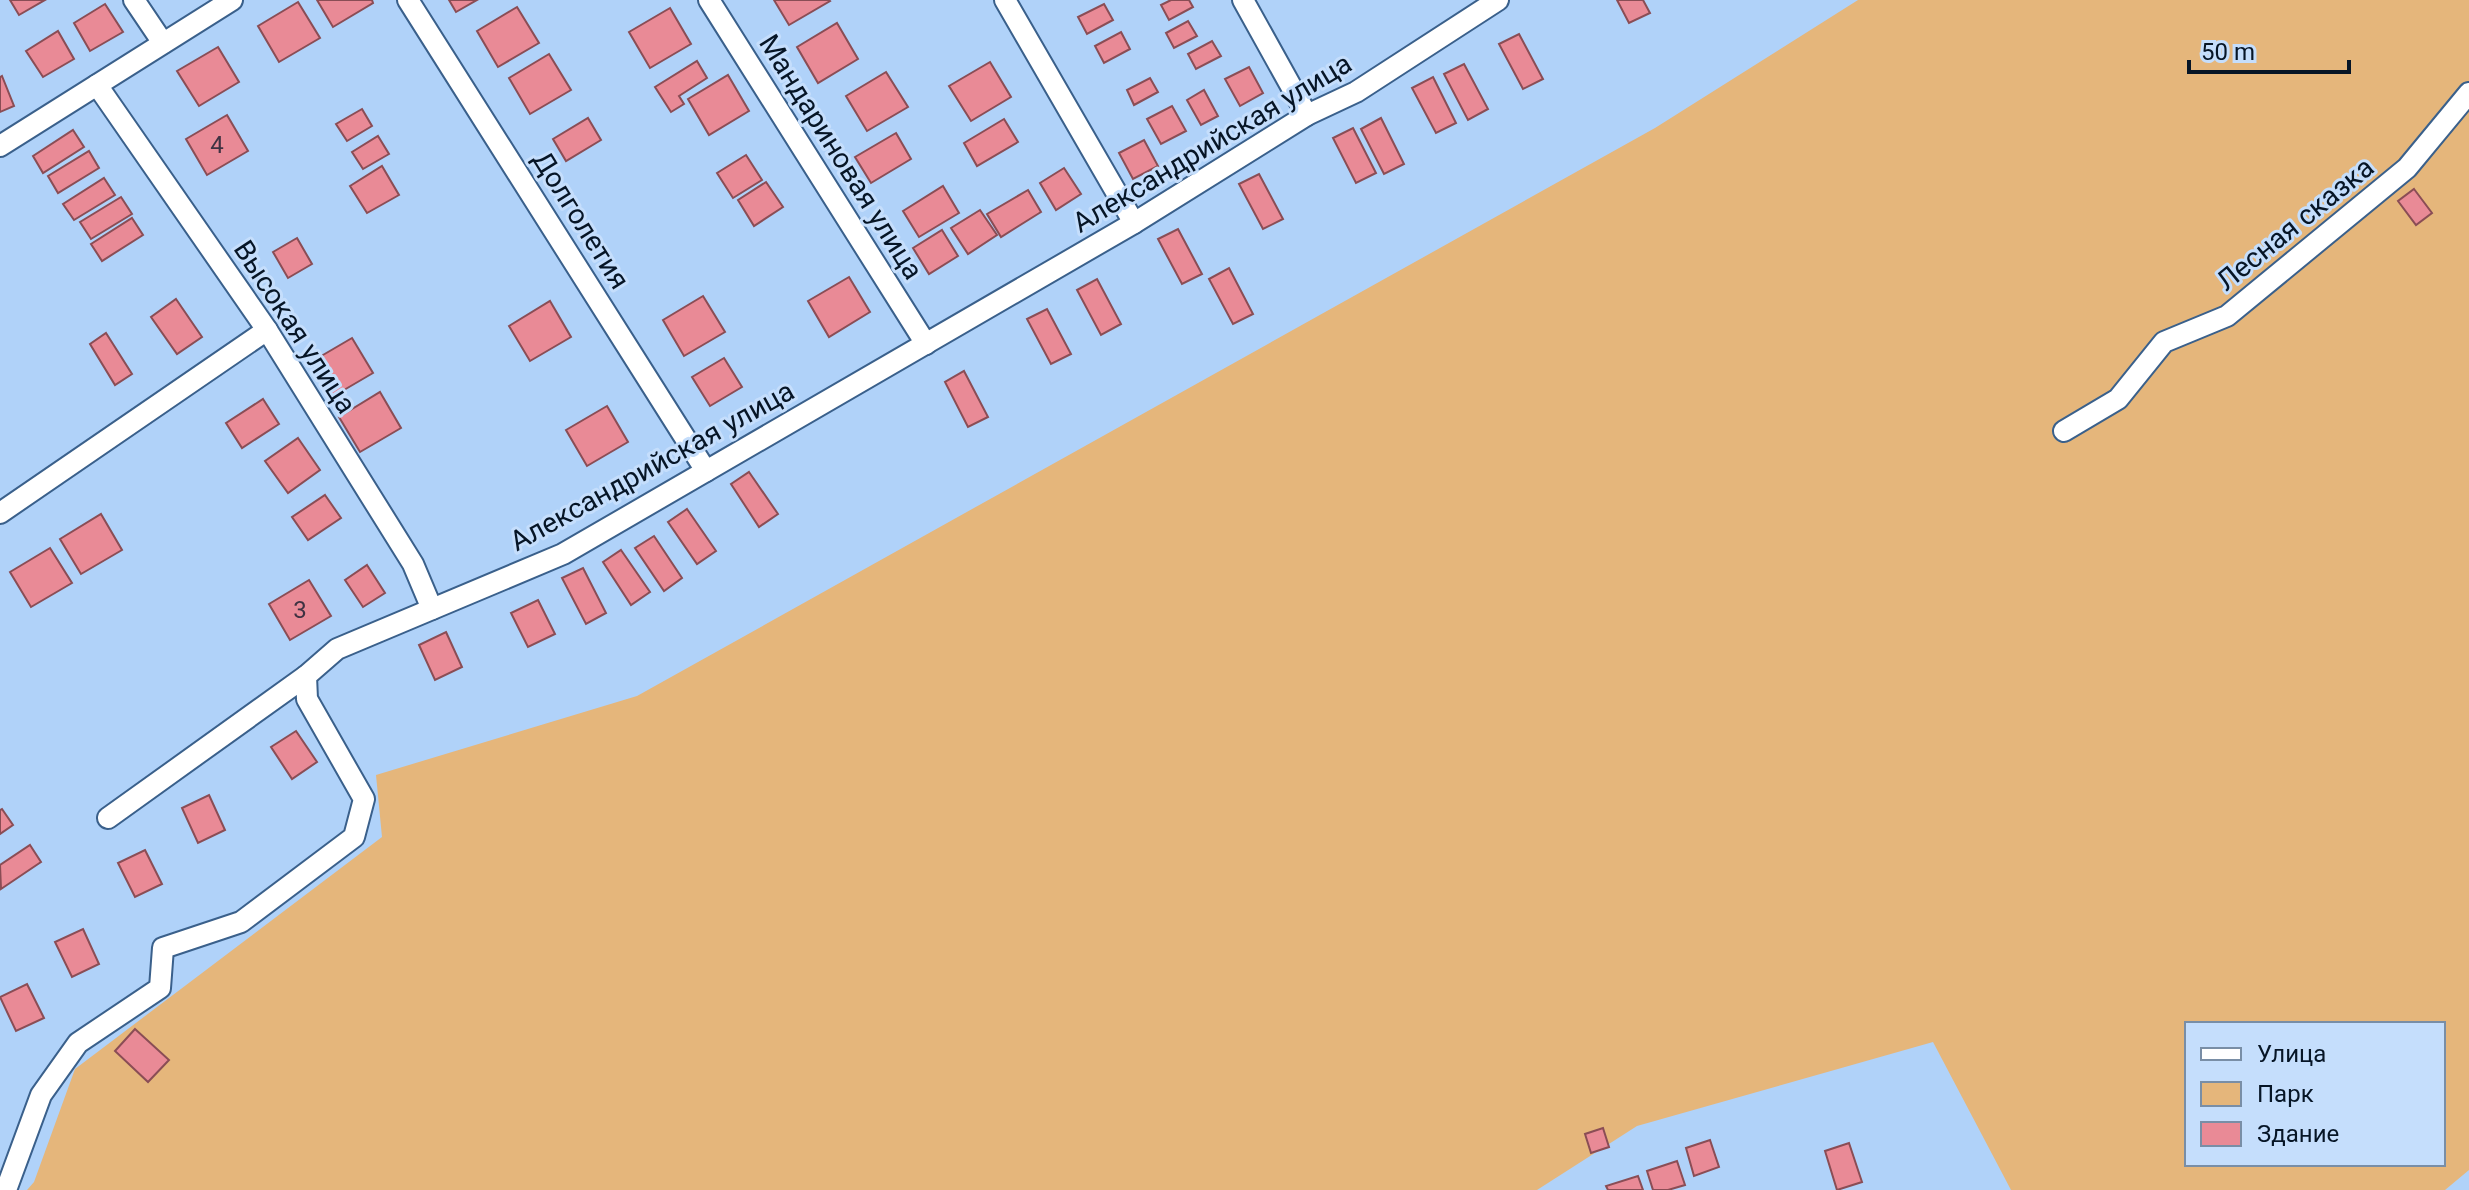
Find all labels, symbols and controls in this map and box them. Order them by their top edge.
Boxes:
scale bar [2189,24,2349,74]
street label: Мандариновая улица [752,29,930,285]
text: 50 m [2201,38,2255,66]
street label: Александрийская улица [1067,47,1357,239]
house number: 4 [210,131,224,159]
street label: Долголетия [526,145,636,295]
street label: Лесная сказка [2210,151,2380,297]
street label: Высокая улица [227,234,363,420]
street label: Александрийская улица [504,374,800,558]
house number: 3 [293,596,307,624]
legend [2185,1022,2445,1166]
text: Улица [2257,1040,2326,1068]
text: Парк [2257,1080,2314,1108]
text: Здание [2257,1120,2339,1148]

